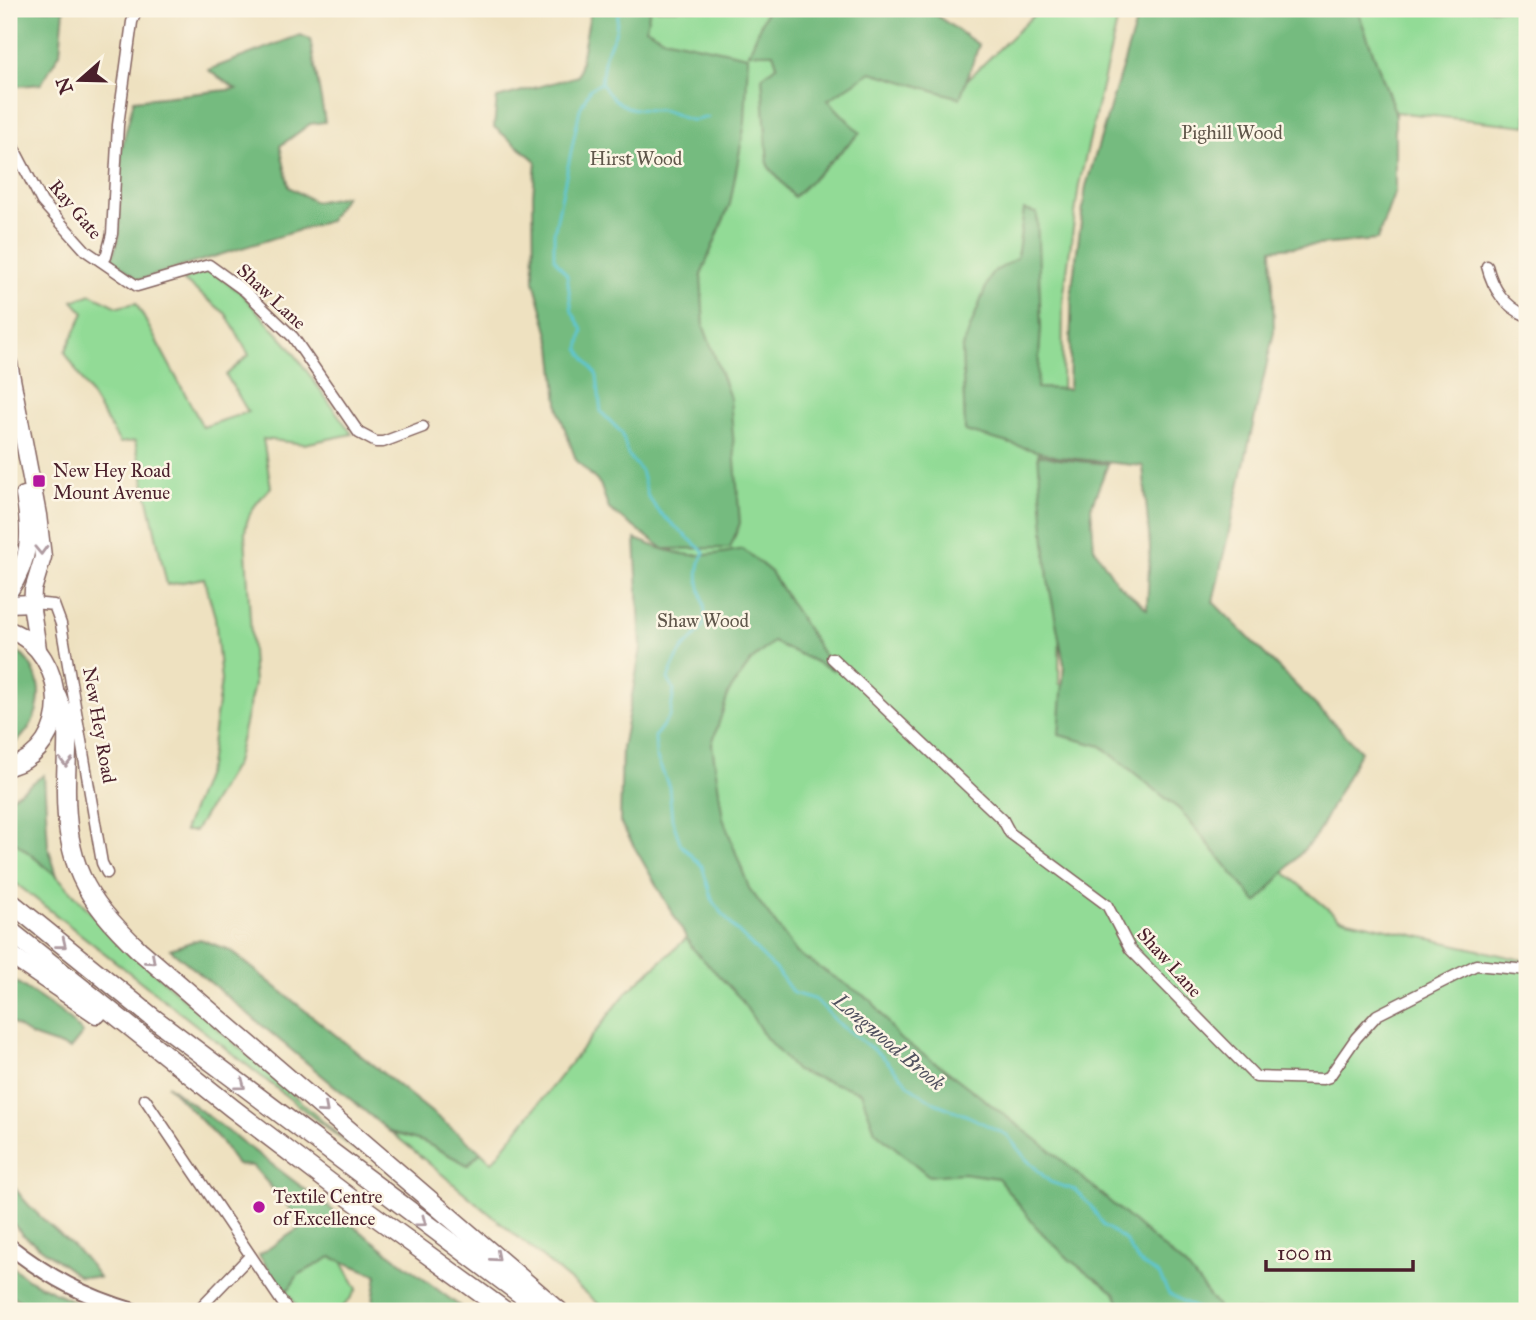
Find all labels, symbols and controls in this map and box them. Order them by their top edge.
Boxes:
north arrow [46,46,116,116]
text: N [51,74,78,97]
park label: Pighill Wood [1181,121,1283,145]
park label: Hirst Wood [590,147,683,170]
street label: Ray Gate [44,175,107,244]
street label: Shaw Lane [232,259,311,334]
place label: New Hey Road Mount Avenue [53,459,171,504]
marker: New Hey Road Mount Avenue [31,473,47,489]
one-way arrow [33,545,49,556]
park label: Shaw Wood [657,609,750,632]
street label: New Hey Road [78,665,121,786]
one-way arrow [59,757,74,768]
street label: Shaw Lane [1132,923,1207,1002]
one-way arrow [54,936,66,949]
one-way arrow [143,952,156,964]
water label: Longwood Brook [827,987,951,1097]
one-way arrow [233,1076,245,1089]
one-way arrow [315,1101,328,1113]
place label: Textile Centre of Excellence [273,1185,383,1230]
marker: Textile Centre of Excellence [251,1199,267,1215]
one-way arrow [414,1213,427,1226]
scale bar [1266,1229,1414,1273]
text: 100 m [1277,1240,1332,1266]
one-way arrow [488,1249,501,1261]

